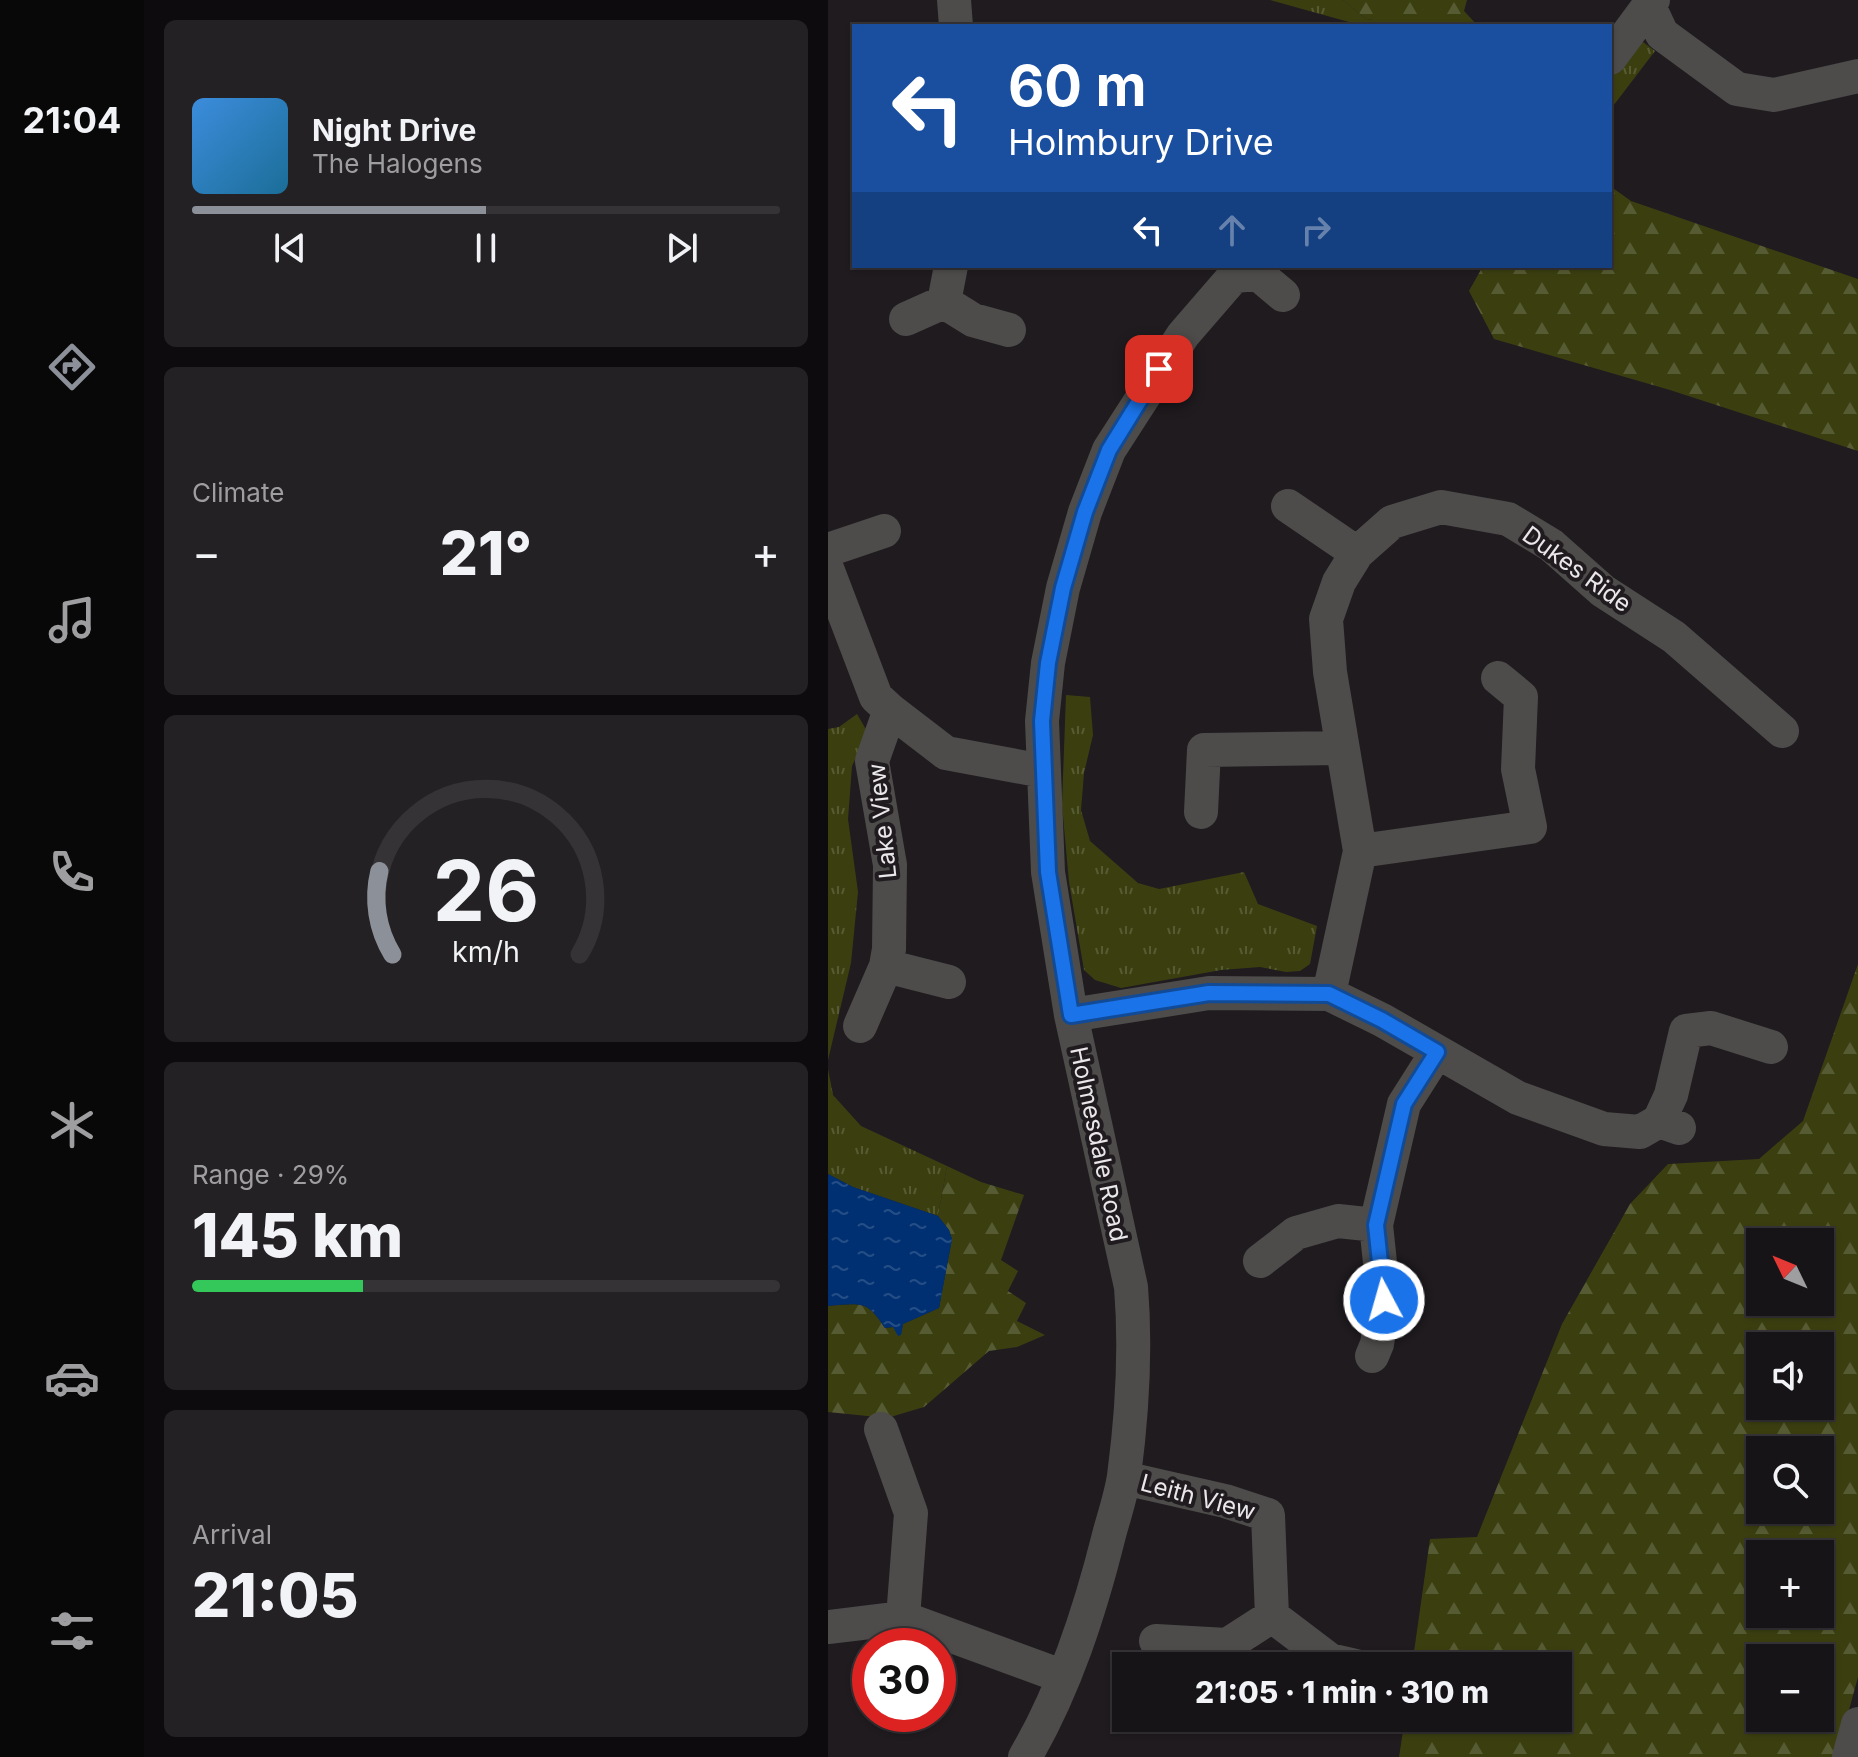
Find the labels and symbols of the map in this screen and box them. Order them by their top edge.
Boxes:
pin [1125,335,1193,403]
street label: Dukes Ride [1517,520,1637,618]
street label: Lake View [862,762,902,880]
street label: Holmesdale Road [1064,1044,1134,1244]
north arrow [1746,1228,1834,1316]
position arrow [1342,1258,1426,1342]
street label: Leith View [1137,1468,1259,1526]
speed limit sign: 30 [852,1628,956,1732]

